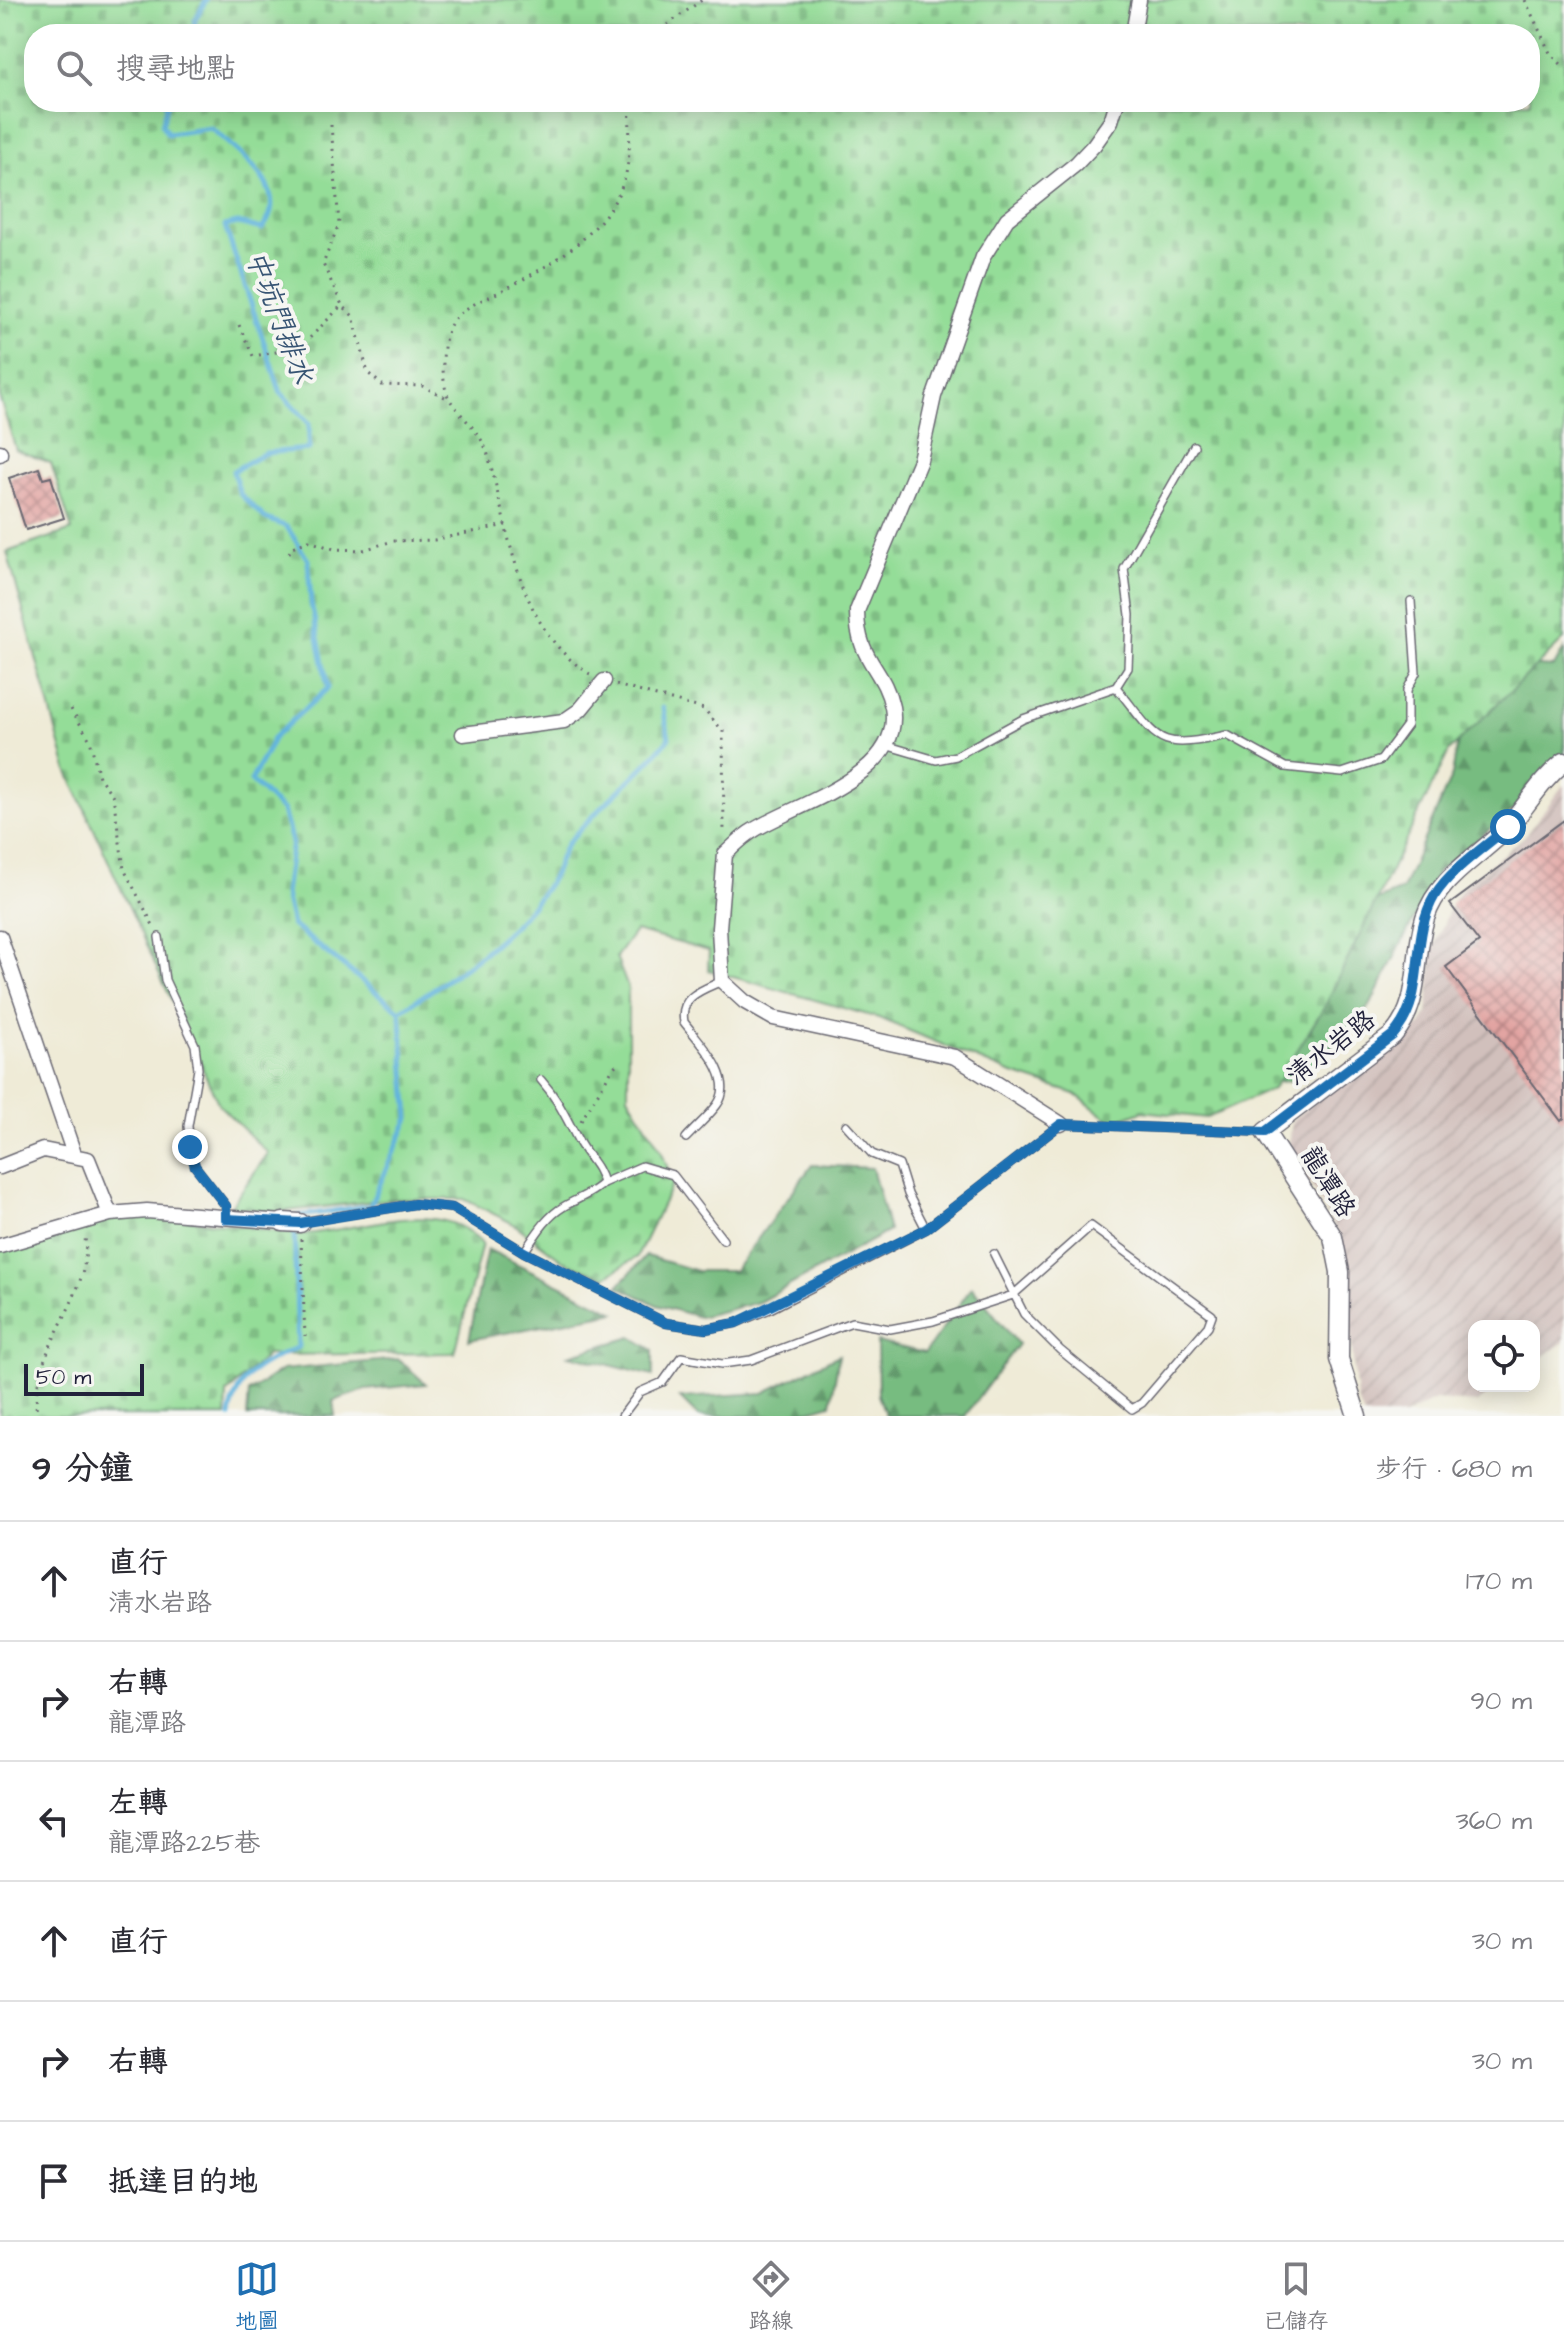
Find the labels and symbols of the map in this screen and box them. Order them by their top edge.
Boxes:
water label: 中坑門排水 [236,245,323,390]
route start [1490,809,1526,845]
street label: 清水岩路 [1279,1002,1383,1094]
route end [172,1129,208,1165]
street label: 龍潭路 [1292,1139,1364,1225]
scale bar [24,1360,144,1396]

